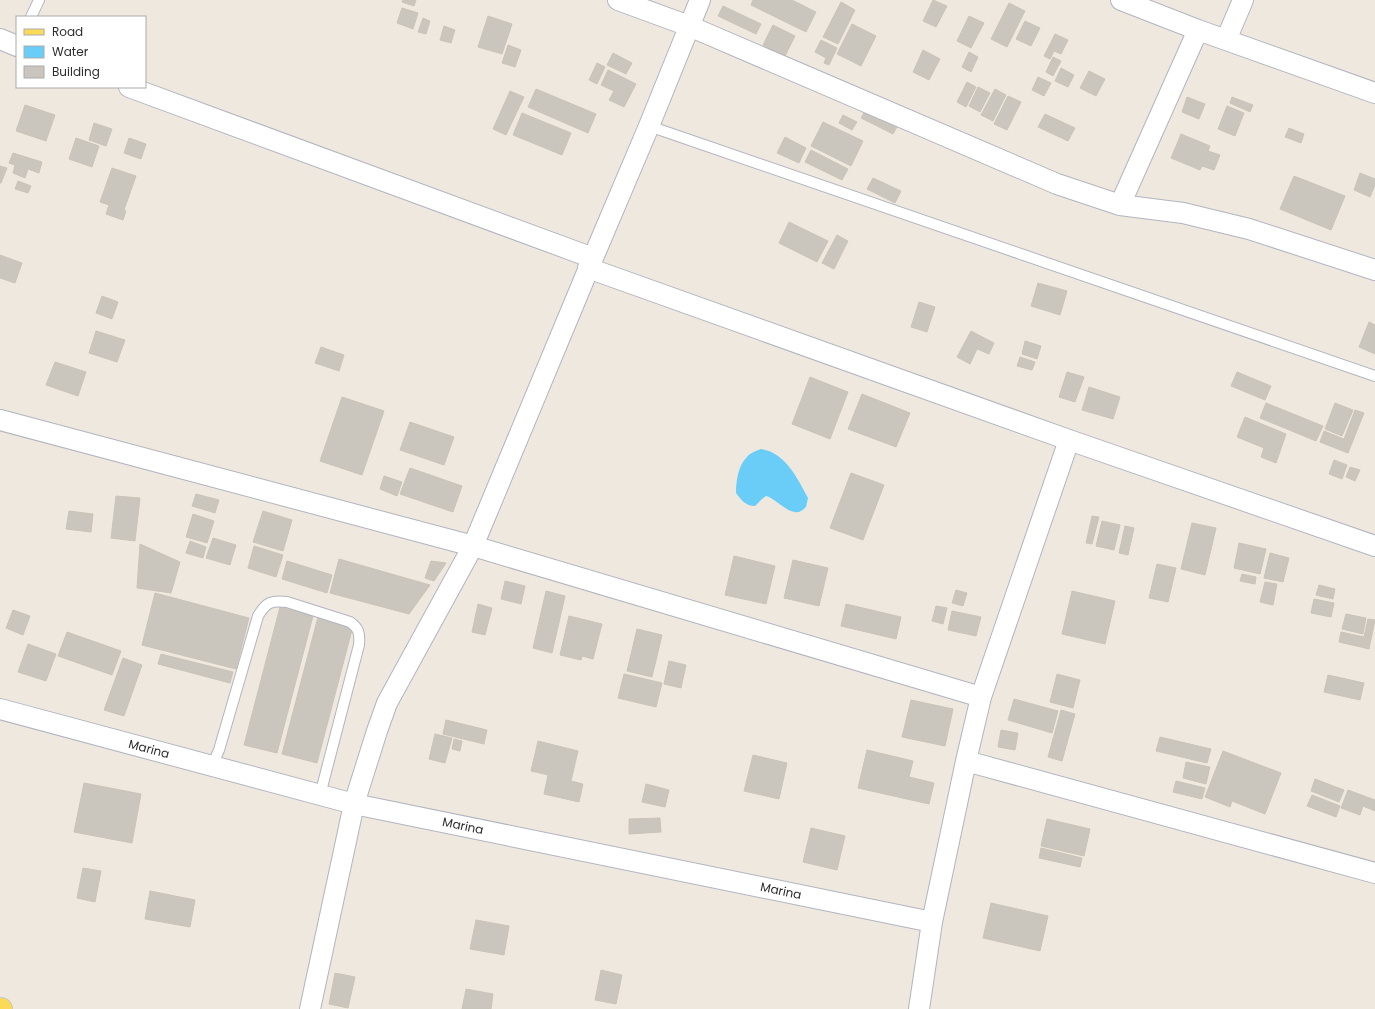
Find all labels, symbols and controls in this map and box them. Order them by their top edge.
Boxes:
legend [16,16,146,88]
text: Road [52,23,83,40]
text: Water [52,43,89,60]
text: Building [52,63,100,80]
street label: Marina [127,735,171,762]
street label: Marina [441,813,485,838]
street label: Marina [759,878,803,903]

